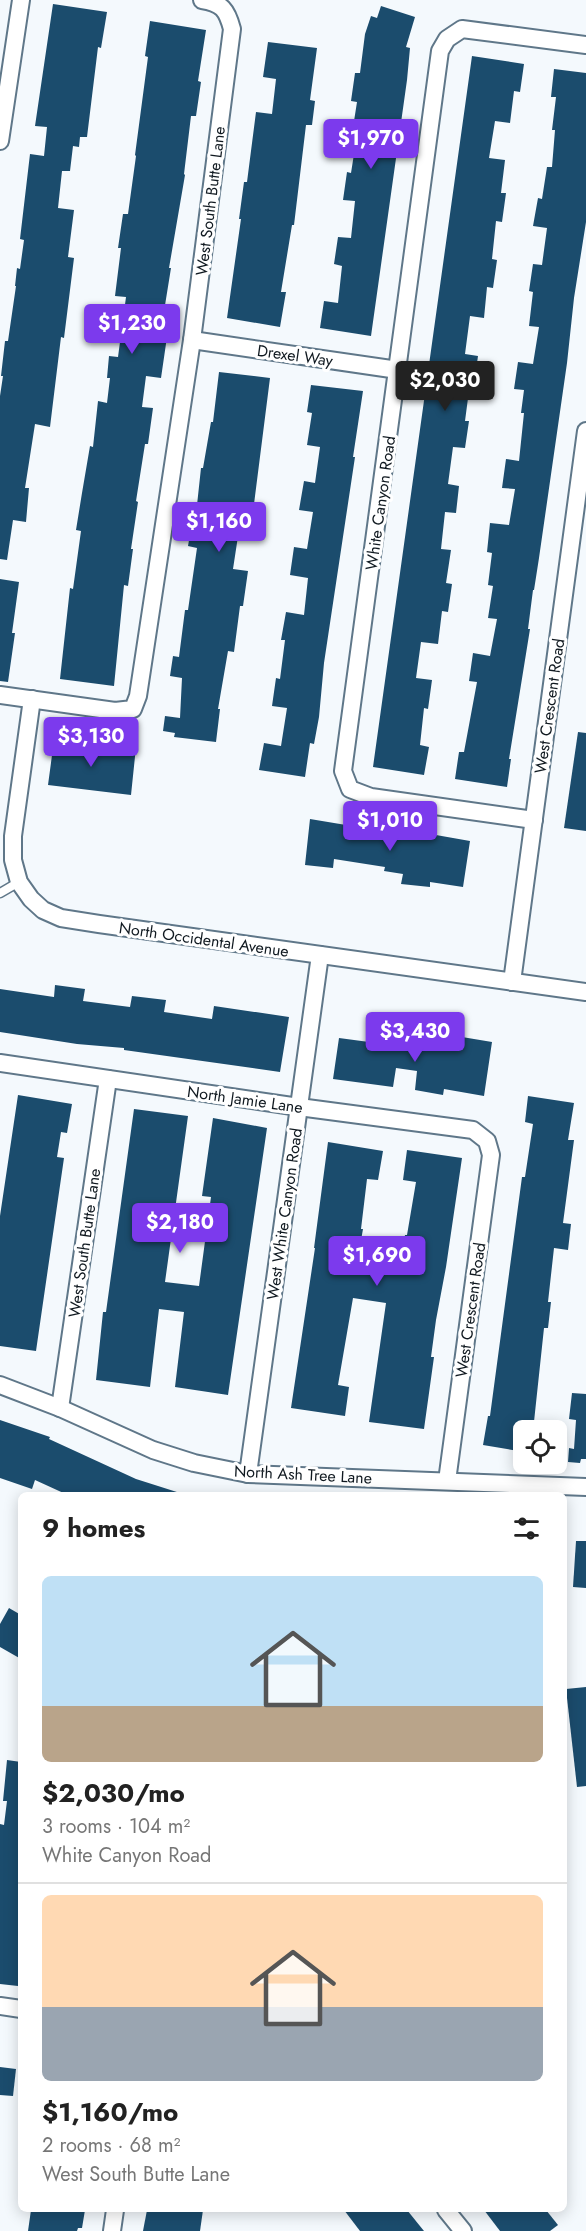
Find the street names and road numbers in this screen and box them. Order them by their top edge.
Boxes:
street label: West South Butte Lane [190,125,231,277]
street label: Drexel Way [256,339,335,372]
street label: White Canyon Road [360,434,401,572]
street label: West Crescent Road [529,637,570,775]
street label: North Occidental Avenue [117,916,290,963]
street label: North Jamie Lane [186,1080,304,1119]
street label: West White Canyon Road [261,1127,308,1302]
street label: West South Butte Lane [63,1167,106,1319]
street label: West Crescent Road [450,1241,491,1379]
street label: North Ash Tree Lane [233,1459,373,1490]

